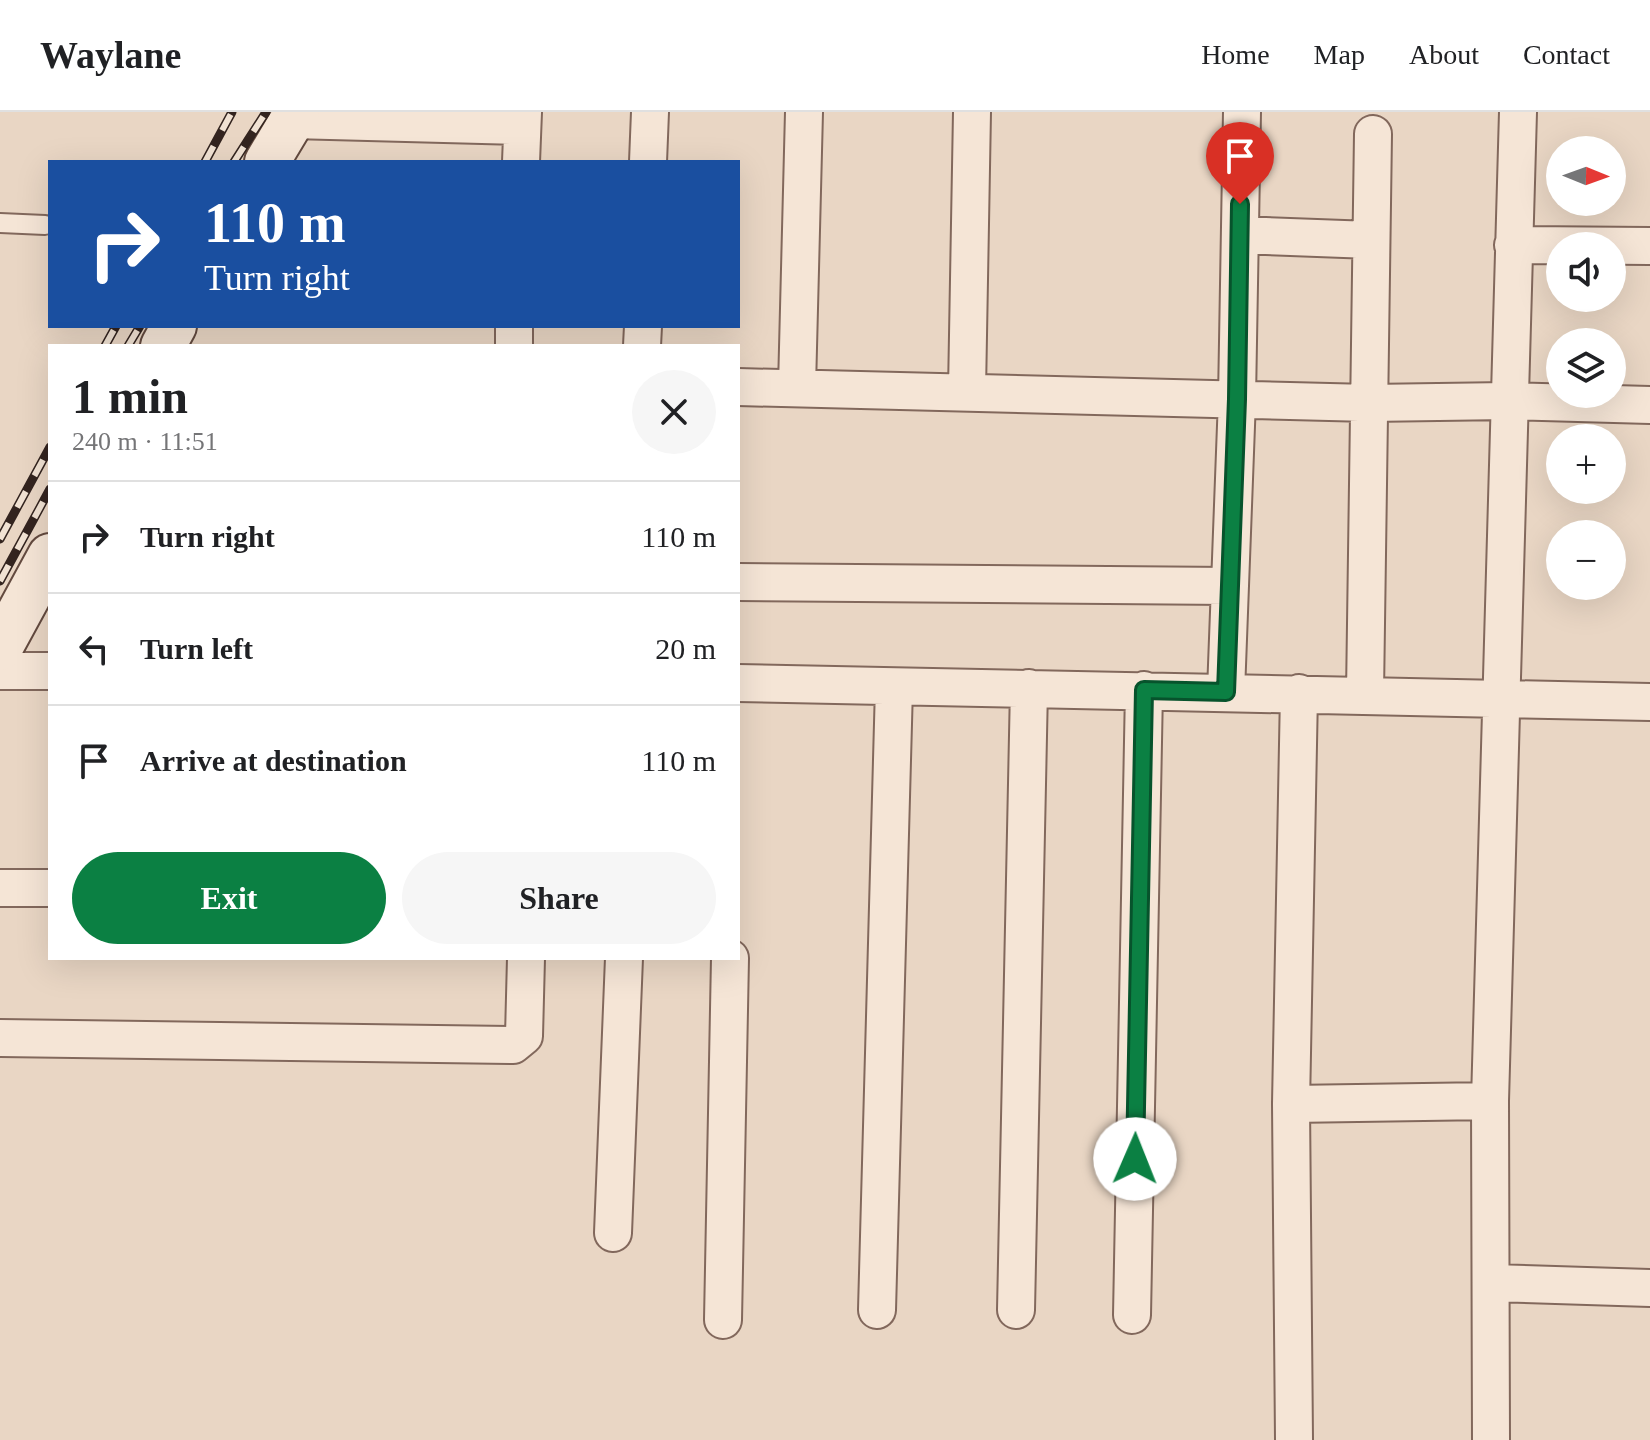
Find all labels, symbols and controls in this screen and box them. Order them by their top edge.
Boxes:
text: Waylane [40,34,181,76]
text: Home [1201,39,1270,70]
text: Map [1314,39,1365,70]
text: About [1409,39,1479,70]
text: Contact [1523,39,1610,70]
pin [1206,122,1274,204]
icon: arrive [1218,134,1262,178]
north arrow [1546,136,1626,216]
map controls [1546,136,1626,600]
icon: right [72,192,176,296]
text: 110 m [204,192,346,254]
button: sound [1546,232,1626,312]
text: Turn right [204,258,350,298]
button: layers [1546,328,1626,408]
text: 1 min [72,370,188,423]
button: close [632,370,716,454]
button: + [1546,424,1626,504]
text: 240 m · 11:51 [72,427,218,456]
icon: right [72,515,116,559]
text: Turn right [140,520,275,553]
text: 110 m [641,520,716,553]
button: − [1546,520,1626,600]
icon: left [72,627,116,671]
text: Turn left [140,632,253,665]
text: 20 m [655,632,716,665]
icon: arrive [72,739,116,783]
text: Arrive at destination [140,744,407,777]
text: 110 m [641,744,716,777]
button: Exit [72,852,386,944]
button: Share [402,852,716,944]
position arrow [1093,1117,1177,1201]

